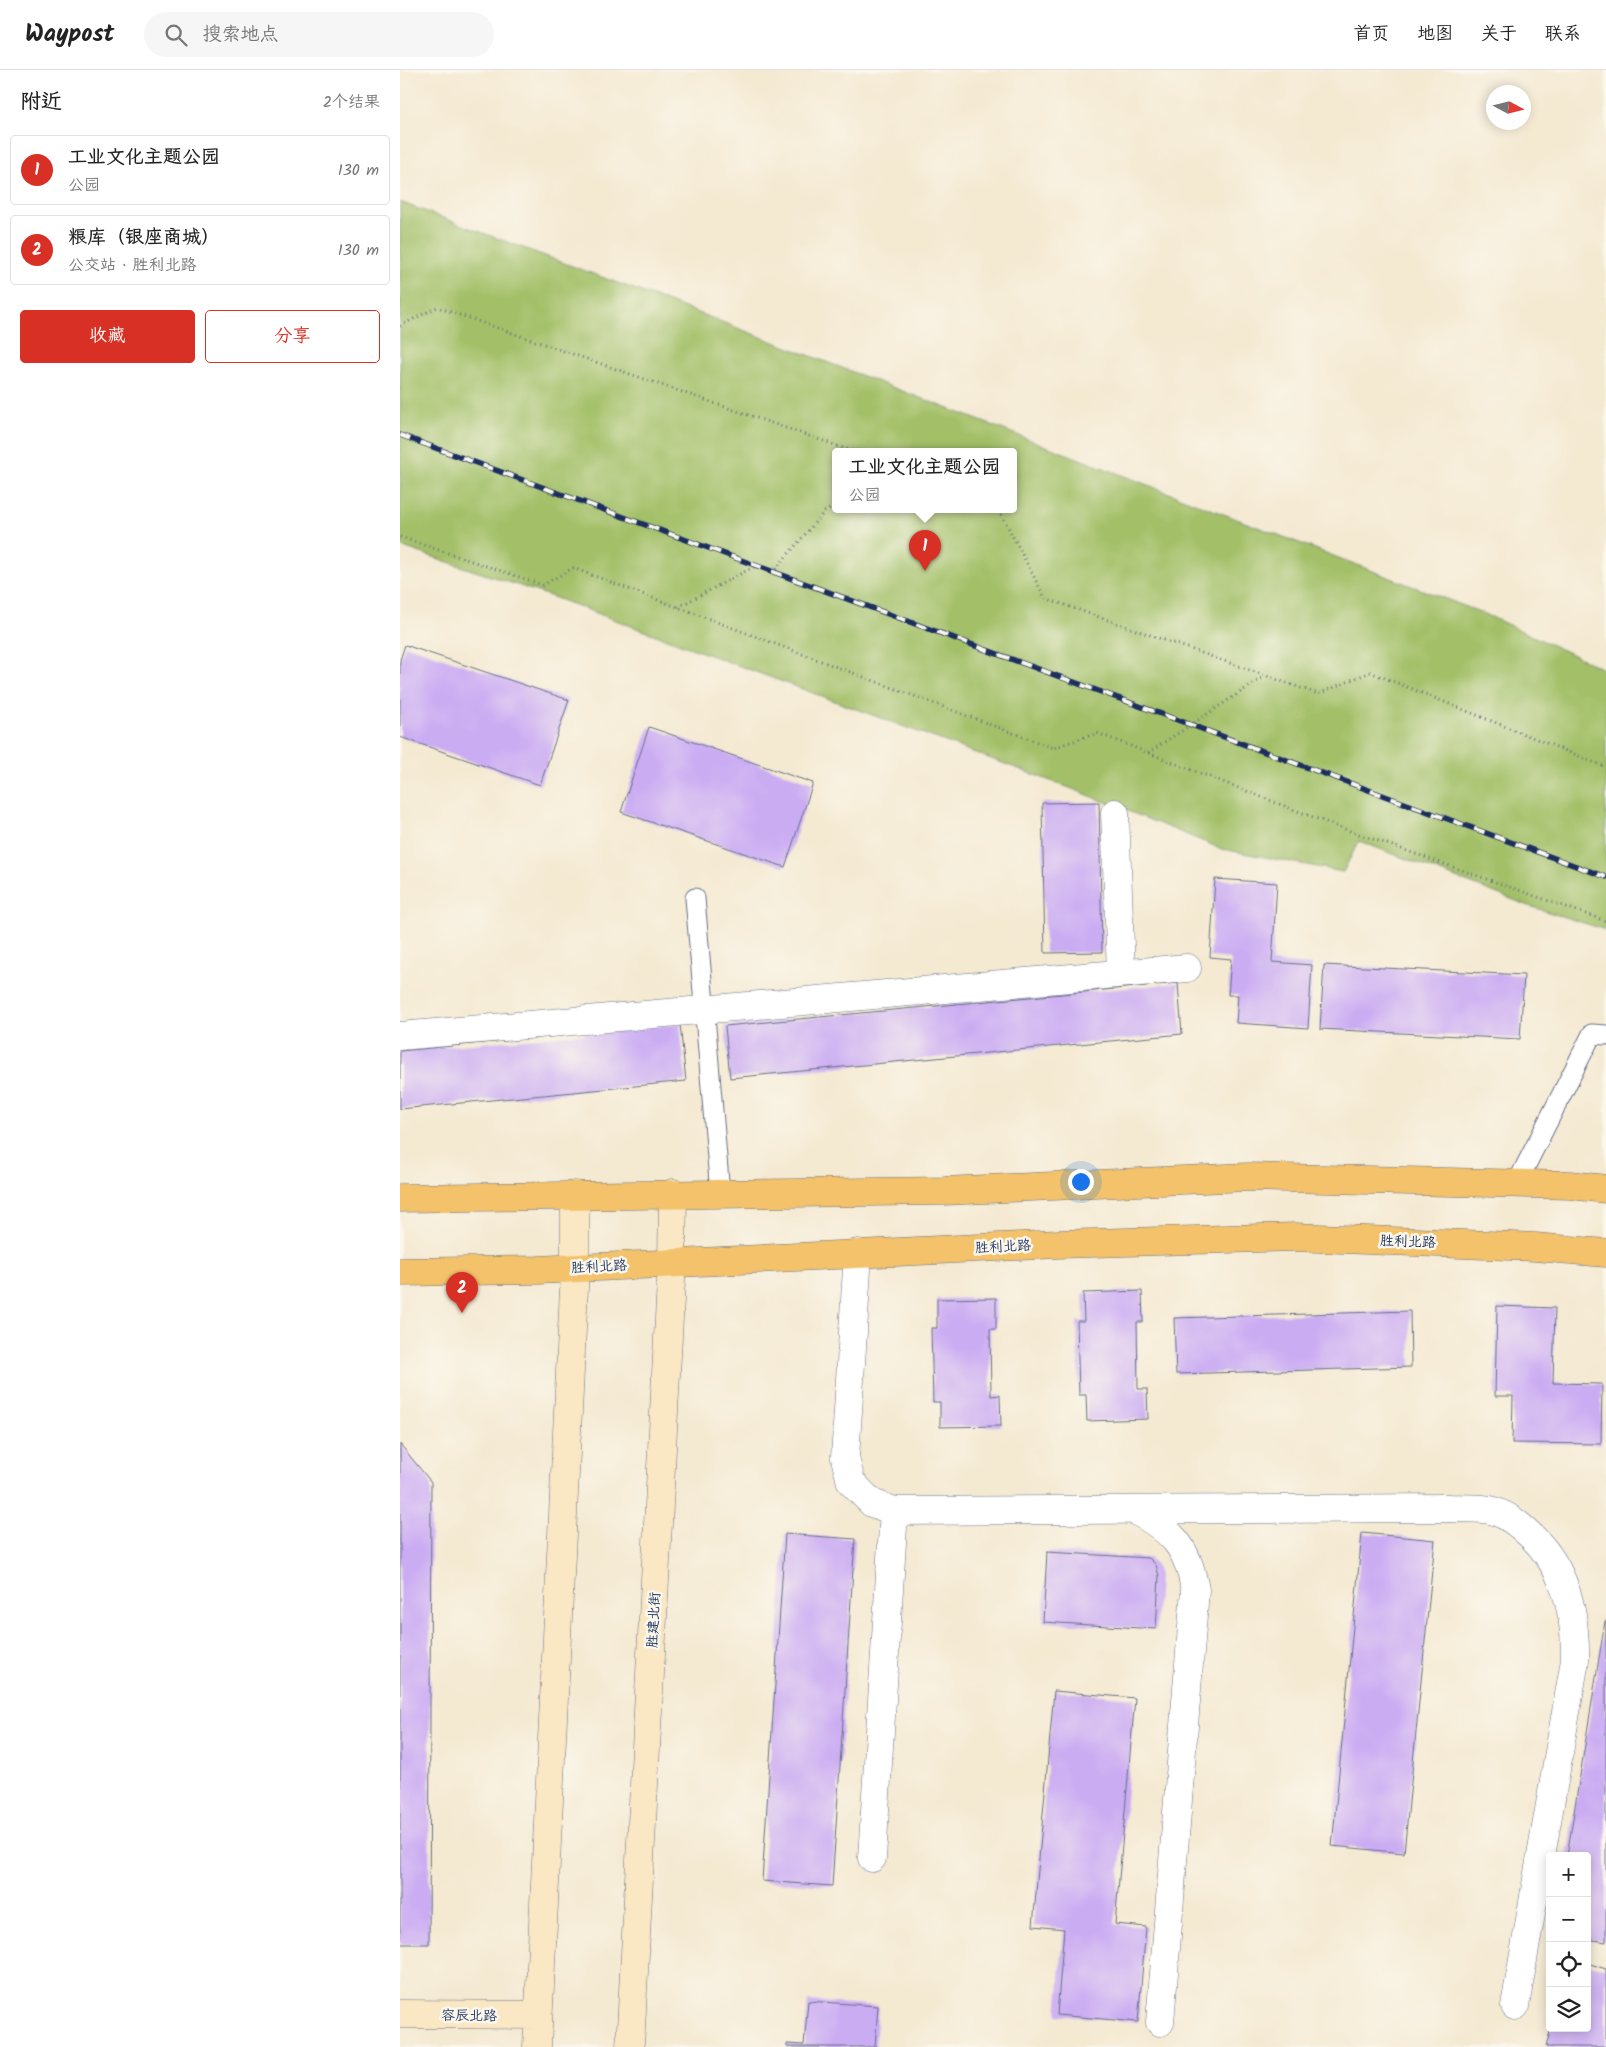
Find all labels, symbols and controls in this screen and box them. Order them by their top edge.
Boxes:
search box [144,12,494,57]
text: Waypost [25,15,114,54]
text: 搜索地点 [202,20,278,50]
text: 首页 [1353,20,1389,49]
text: 地图 [1417,20,1453,49]
text: 关于 [1481,20,1517,49]
text: 联系 [1545,20,1581,49]
icon: search [162,21,190,49]
north arrow [1486,85,1531,130]
text: 附近 [20,86,62,119]
text: 2个结果 [323,90,380,115]
text: 工业文化主题公园 [68,143,220,173]
text: 1 [35,158,39,183]
text: 130 m [338,158,379,183]
text: 公园 [68,173,100,198]
text: 粮库（银座商城） [68,223,220,253]
text: 2 [32,238,42,263]
text: 130 m [338,238,379,263]
text: 公交站 · 胜利北路 [68,253,197,278]
button: 收藏 [20,310,195,363]
button: 分享 [205,310,380,363]
popup [832,448,1017,513]
text: 工业文化主题公园 [848,453,1001,483]
text: 公园 [848,483,881,508]
pin: 1 [909,530,941,571]
your location [1068,1169,1094,1195]
street label: 胜利北路 [1380,1230,1436,1254]
street label: 胜利北路 [975,1235,1032,1259]
street label: 胜利北路 [571,1255,628,1279]
pin: 2 [446,1272,478,1313]
street label: 胜建北街 [642,1592,666,1649]
map controls [1546,1852,1591,2032]
button: + [1546,1852,1591,1897]
button: − [1546,1897,1591,1942]
button: locate [1546,1942,1591,1987]
button: layers [1546,1987,1591,2032]
street label: 容辰北路 [441,2005,497,2027]

